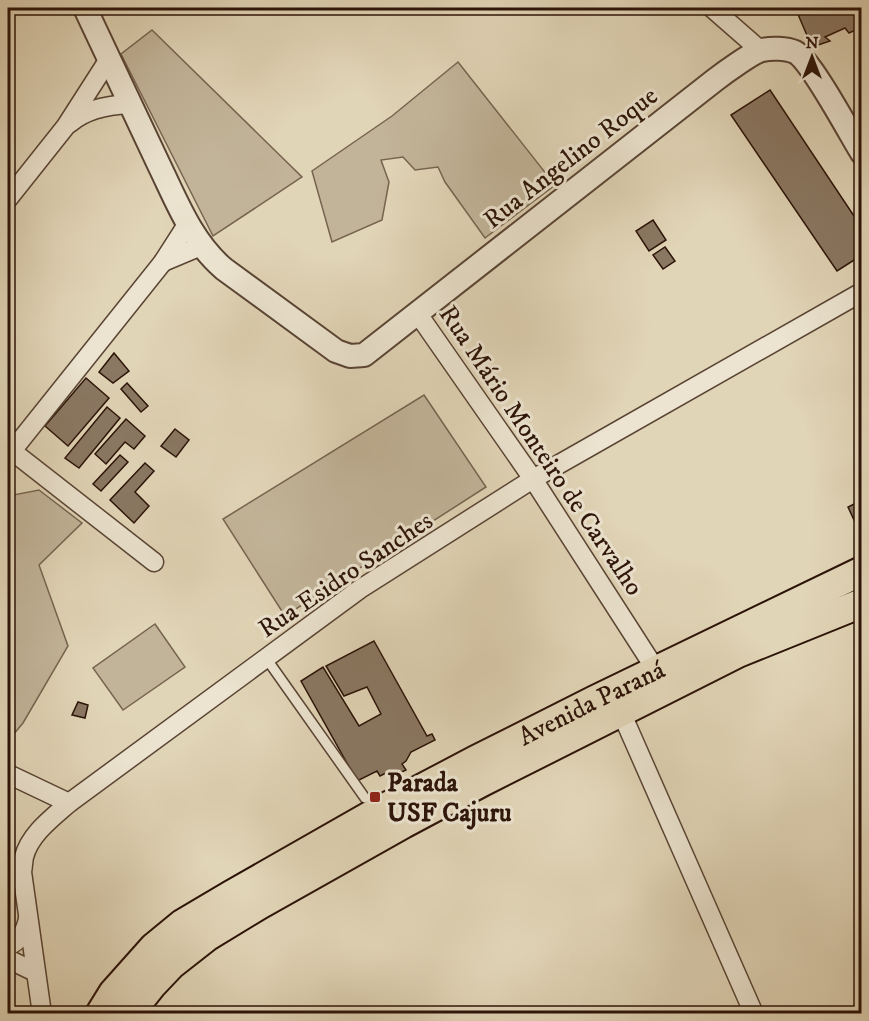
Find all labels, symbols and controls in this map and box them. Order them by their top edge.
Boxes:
north arrow [782,27,842,87]
text: N [805,33,819,53]
street label: Rua Angelino Roque [477,80,665,237]
street label: Rua Mário Monteiro de Carvalho [431,299,650,602]
street label: Rua Esidro Sanches [252,505,439,646]
street label: Avenida Paraná [513,654,671,754]
place label: Parada USF Cajuru [387,767,512,830]
marker: Parada USF Cajuru [368,790,382,804]

